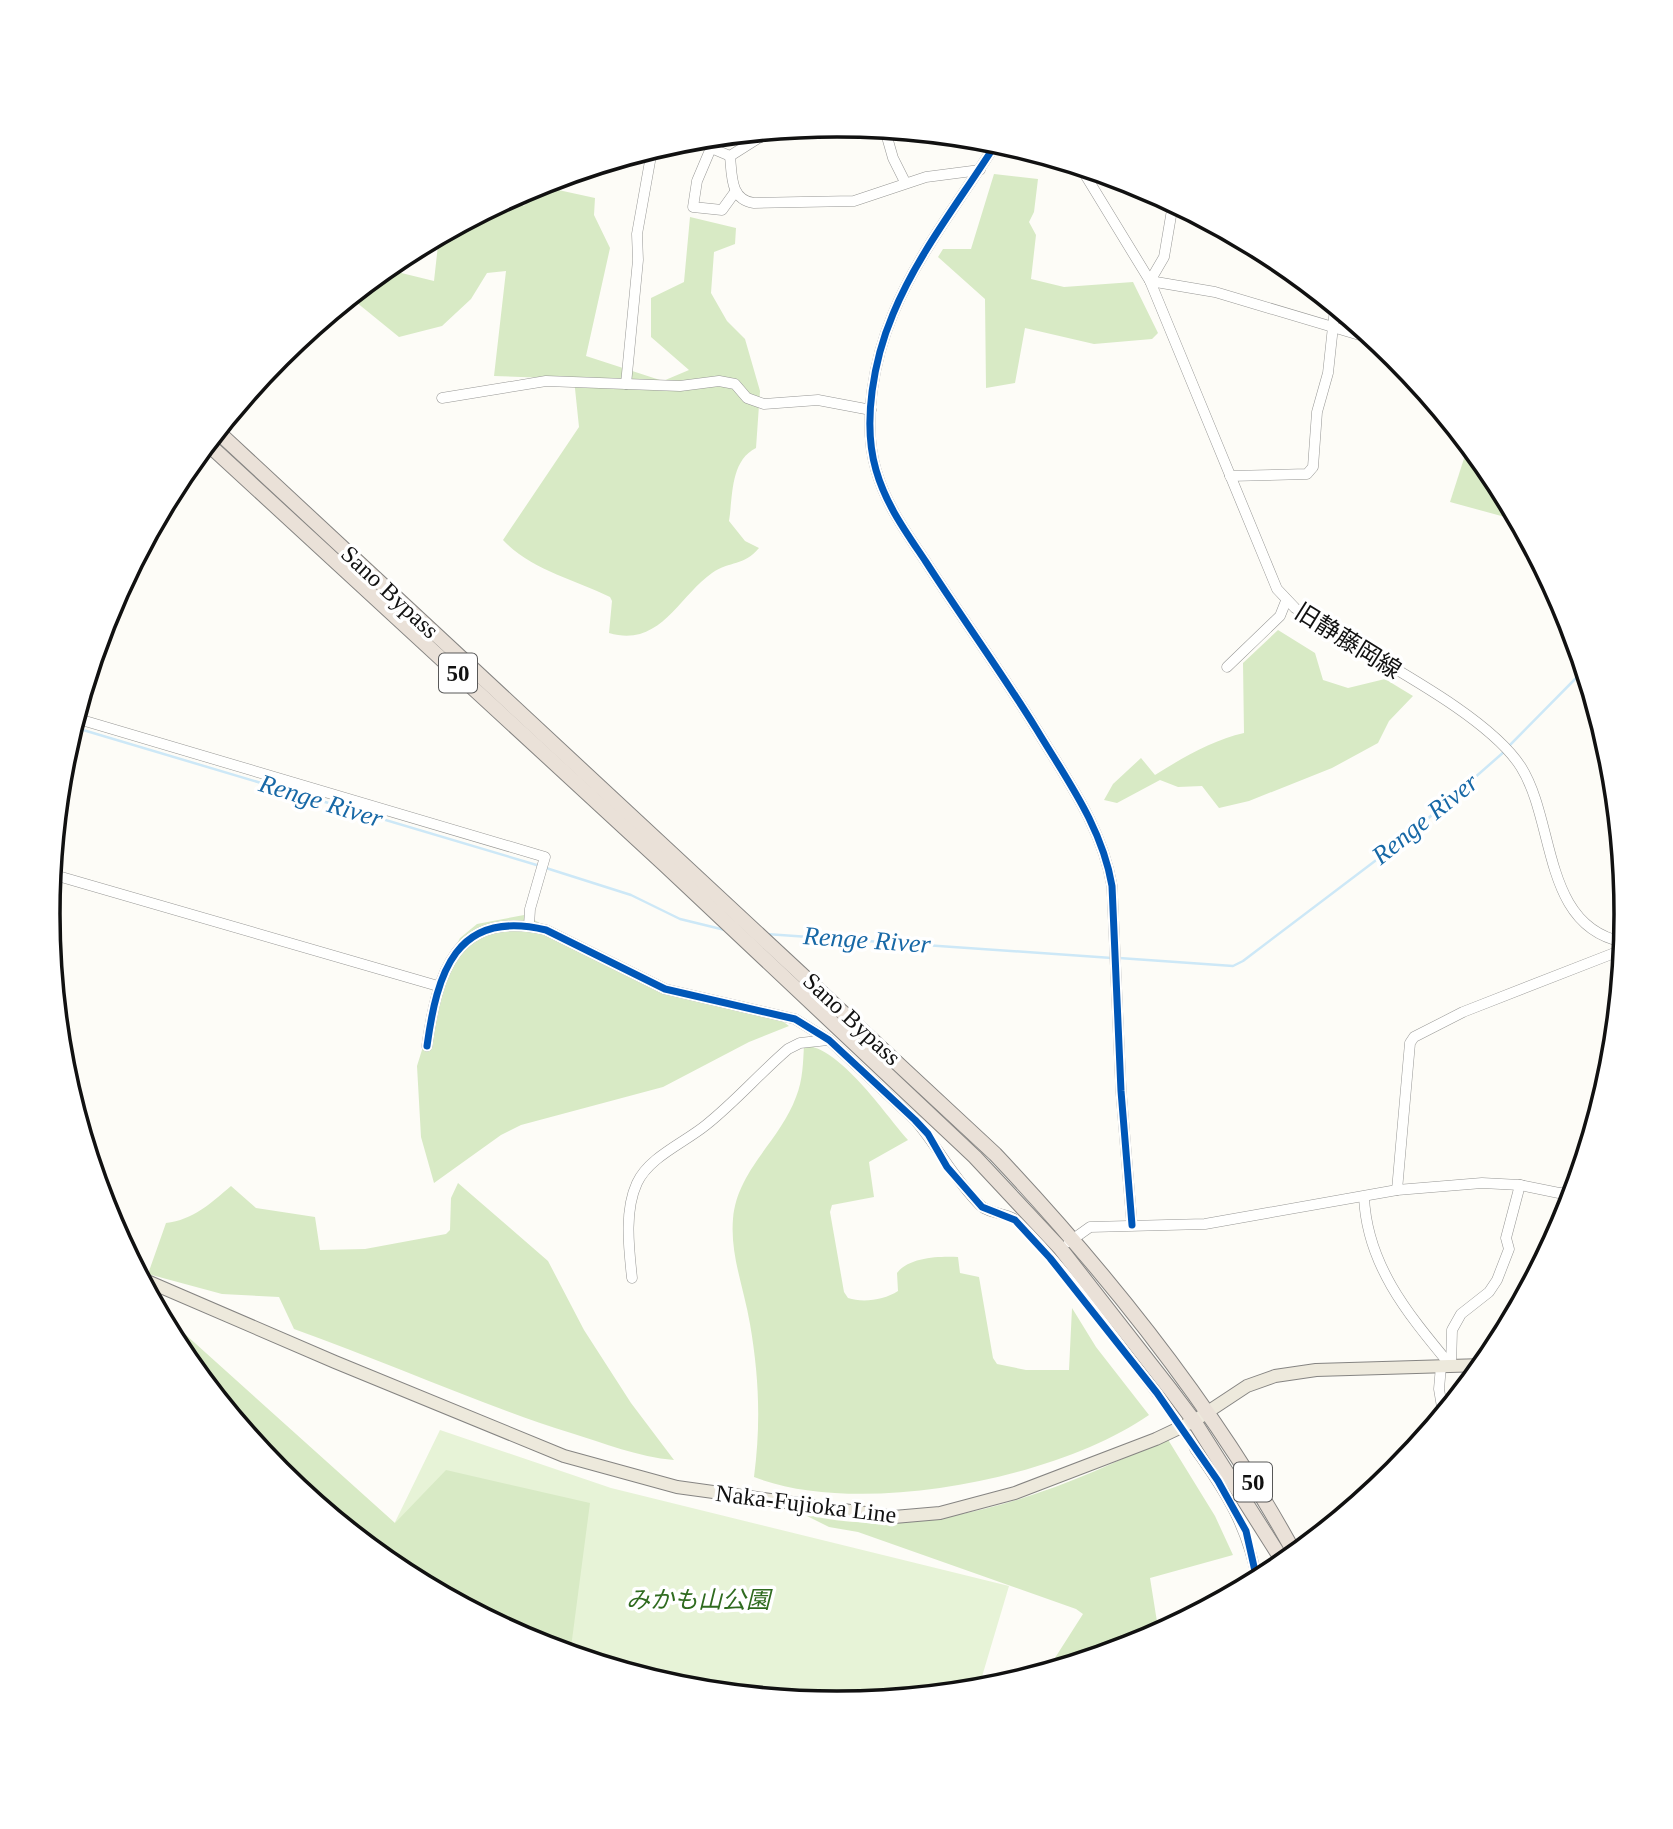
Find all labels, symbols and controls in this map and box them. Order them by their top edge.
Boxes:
street label: Sano Bypass [336,540,444,644]
street label: 旧静藤岡線 [1290,598,1406,684]
road number: 50 [439,653,477,692]
water label: Renge River [1365,767,1484,871]
water label: Renge River [255,768,387,834]
water label: Renge River [801,921,933,959]
street label: Sano Bypass [798,967,906,1071]
road number: 50 [1234,1462,1272,1502]
street label: Naka-Fujioka Line [714,1480,898,1528]
park label: みかも山公園 [626,1587,773,1613]

